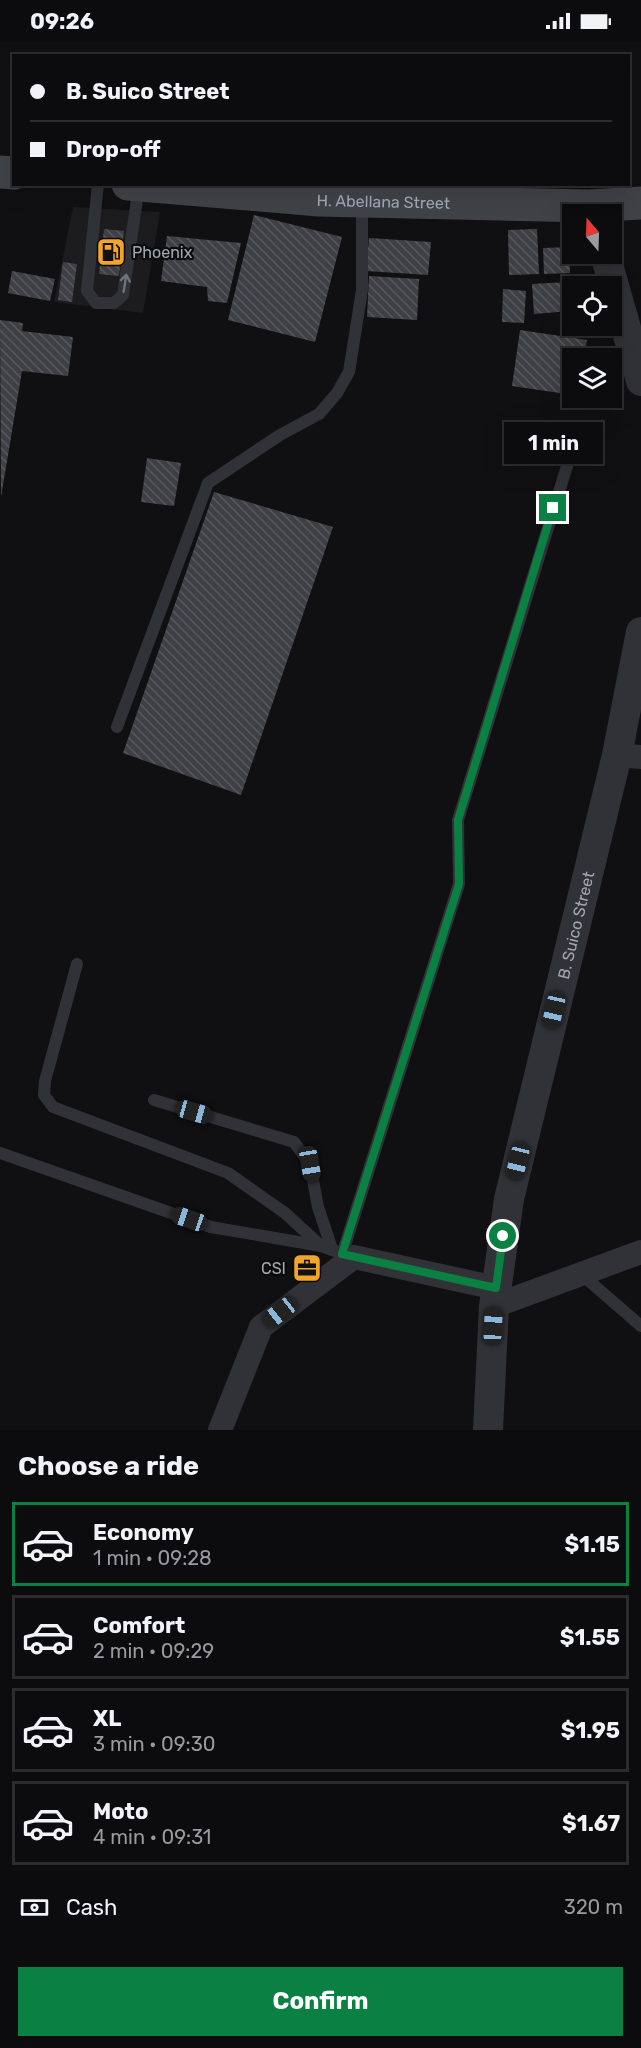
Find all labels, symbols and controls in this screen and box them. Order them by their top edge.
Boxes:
text: 09:26 [30,8,94,35]
text: B. Suico Street [66,78,230,105]
text: Drop-off [66,136,161,163]
street label: H. Abellana Street [316,190,450,212]
north arrow [562,204,622,264]
map controls [562,204,622,408]
fuel station icon: Phoenix [95,236,127,268]
place label: Phoenix [132,243,193,262]
one-way arrow [119,274,130,294]
button: locate [562,276,622,336]
button: layers [562,348,622,408]
callout: 1 min [504,421,602,463]
text: 1 min [528,431,579,455]
route end [539,494,566,521]
street label: B. Suico Street [553,869,598,981]
car [541,990,567,1030]
car [174,1098,214,1126]
car [505,1141,531,1181]
car [298,1145,322,1183]
car [169,1205,209,1233]
route start [489,1222,516,1249]
office icon: CSI [291,1252,323,1284]
place label: CSI [261,1259,286,1278]
car [260,1294,300,1330]
car [483,1308,503,1344]
text: Choose a ride [18,1450,199,1482]
icon: car [21,1517,75,1571]
text: Economy [93,1519,194,1546]
text: $1.15 [564,1531,620,1558]
text: 1 min · 09:28 [93,1546,212,1570]
icon: car [21,1610,75,1664]
text: Comfort [93,1612,185,1639]
text: $1.55 [560,1624,620,1651]
text: 2 min · 09:29 [93,1639,214,1663]
icon: car [21,1703,75,1757]
text: XL [93,1705,121,1732]
text: $1.95 [561,1717,620,1744]
text: 3 min · 09:30 [93,1732,215,1756]
icon: car [21,1796,75,1850]
text: Moto [93,1798,148,1825]
text: $1.67 [562,1810,620,1837]
text: 4 min · 09:31 [93,1825,211,1849]
icon: cash [18,1891,51,1924]
text: Cash [66,1894,117,1921]
text: 320 m [564,1895,623,1919]
button: Confirm [18,1967,623,2036]

